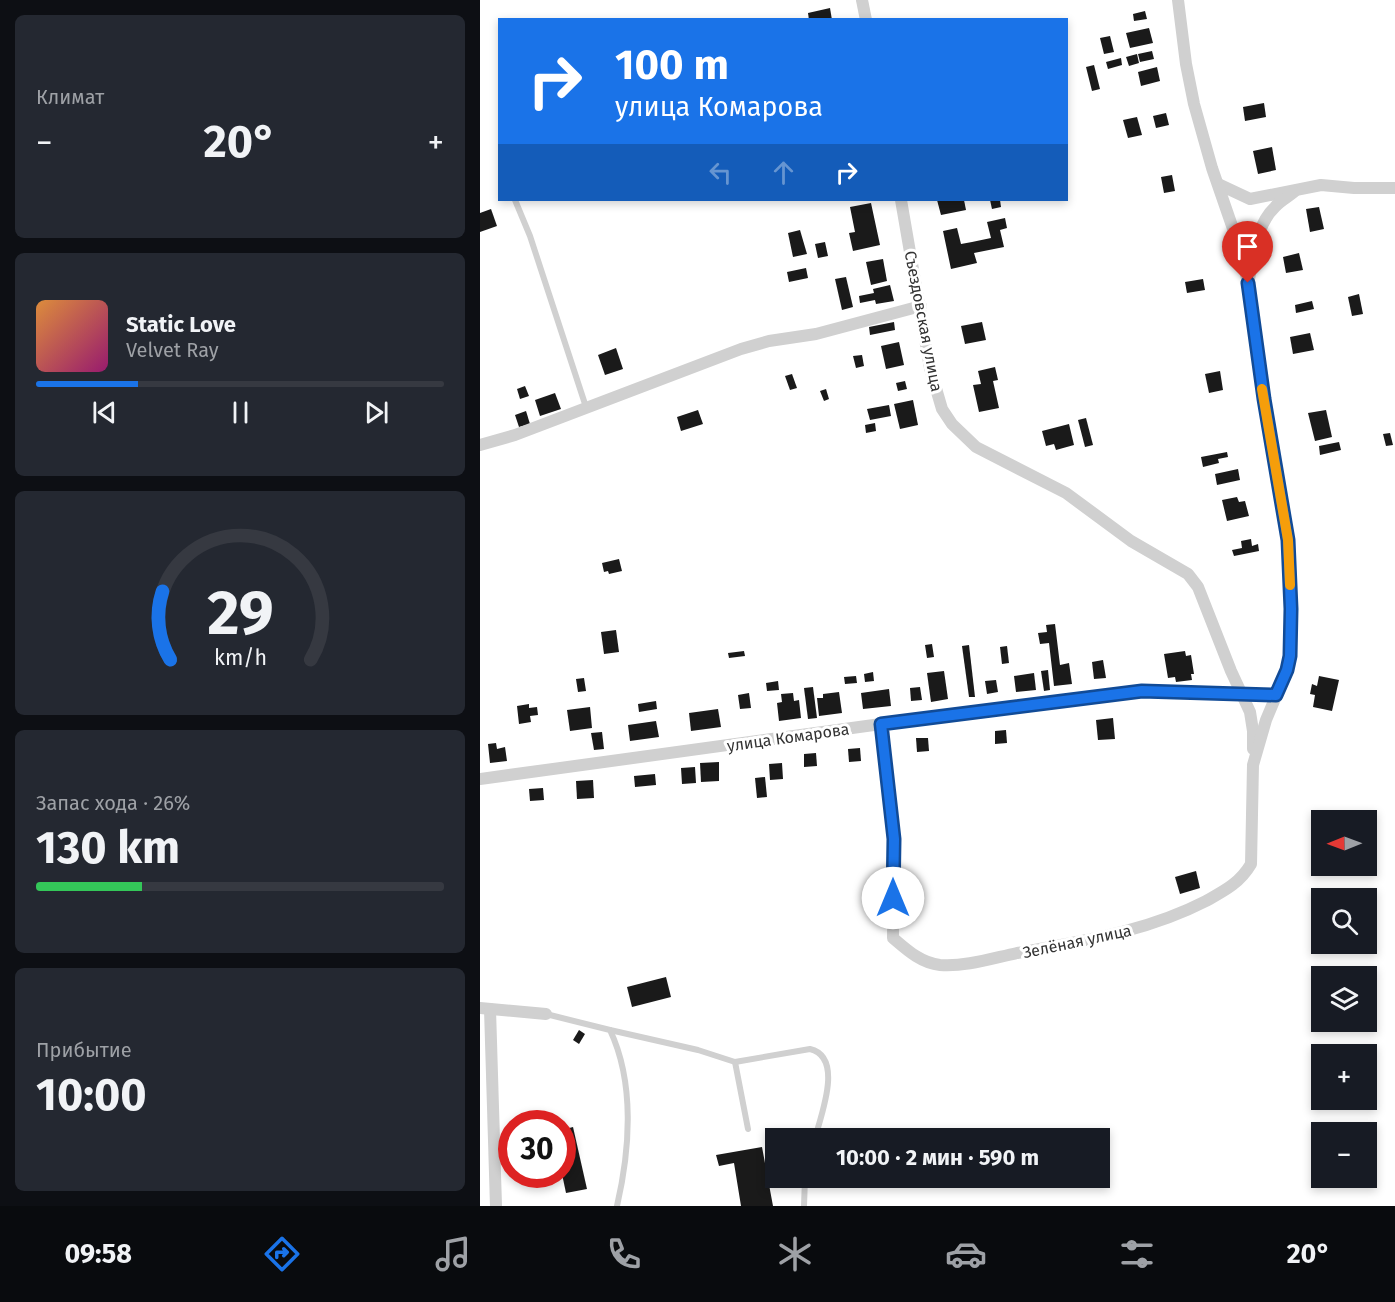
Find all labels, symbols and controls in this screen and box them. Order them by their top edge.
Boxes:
text: 100 m [615,40,729,90]
icon: right [516,42,594,120]
text: Климат [36,85,104,109]
text: улица Комарова [615,91,823,123]
text: 20° [203,115,277,169]
text: − [36,123,53,163]
text: + [428,123,444,163]
icon: left [704,156,737,189]
icon: ahead [767,156,800,189]
icon: right [830,156,863,189]
pin [1222,221,1273,283]
icon: arrive [1231,230,1264,263]
street label: Съездовская улица [901,249,946,393]
text: Static Love [126,311,236,338]
text: Velvet Ray [126,338,219,362]
icon: previous [88,396,121,429]
icon: pause [224,396,257,429]
icon: next [360,396,393,429]
text: 29 [207,576,273,651]
text: km/h [213,645,267,671]
street label: улица Комарова [726,720,850,755]
text: Запас хода · 26% [36,791,190,815]
north arrow [1311,810,1377,876]
map controls [1311,810,1377,1188]
text: 130 km [36,821,180,875]
position arrow [861,866,925,930]
button: search [1311,888,1377,954]
street label: Зелёная улица [1021,921,1133,962]
button: layers [1311,966,1377,1032]
text: Прибытие [36,1038,132,1062]
button: + [1311,1044,1377,1110]
text: 10:00 [36,1068,147,1122]
speed limit sign: 30 [498,1110,576,1188]
button: − [1311,1122,1377,1188]
text: 10:00 · 2 мин · 590 m [836,1144,1039,1171]
icon: directions [261,1233,303,1275]
icon: music [432,1233,474,1275]
icon: phone [603,1233,645,1275]
icon: climate [774,1233,816,1275]
icon: car [945,1233,987,1275]
icon: filters [1116,1233,1158,1275]
text: 09:58 [64,1238,132,1270]
text: 20° [1287,1238,1330,1270]

